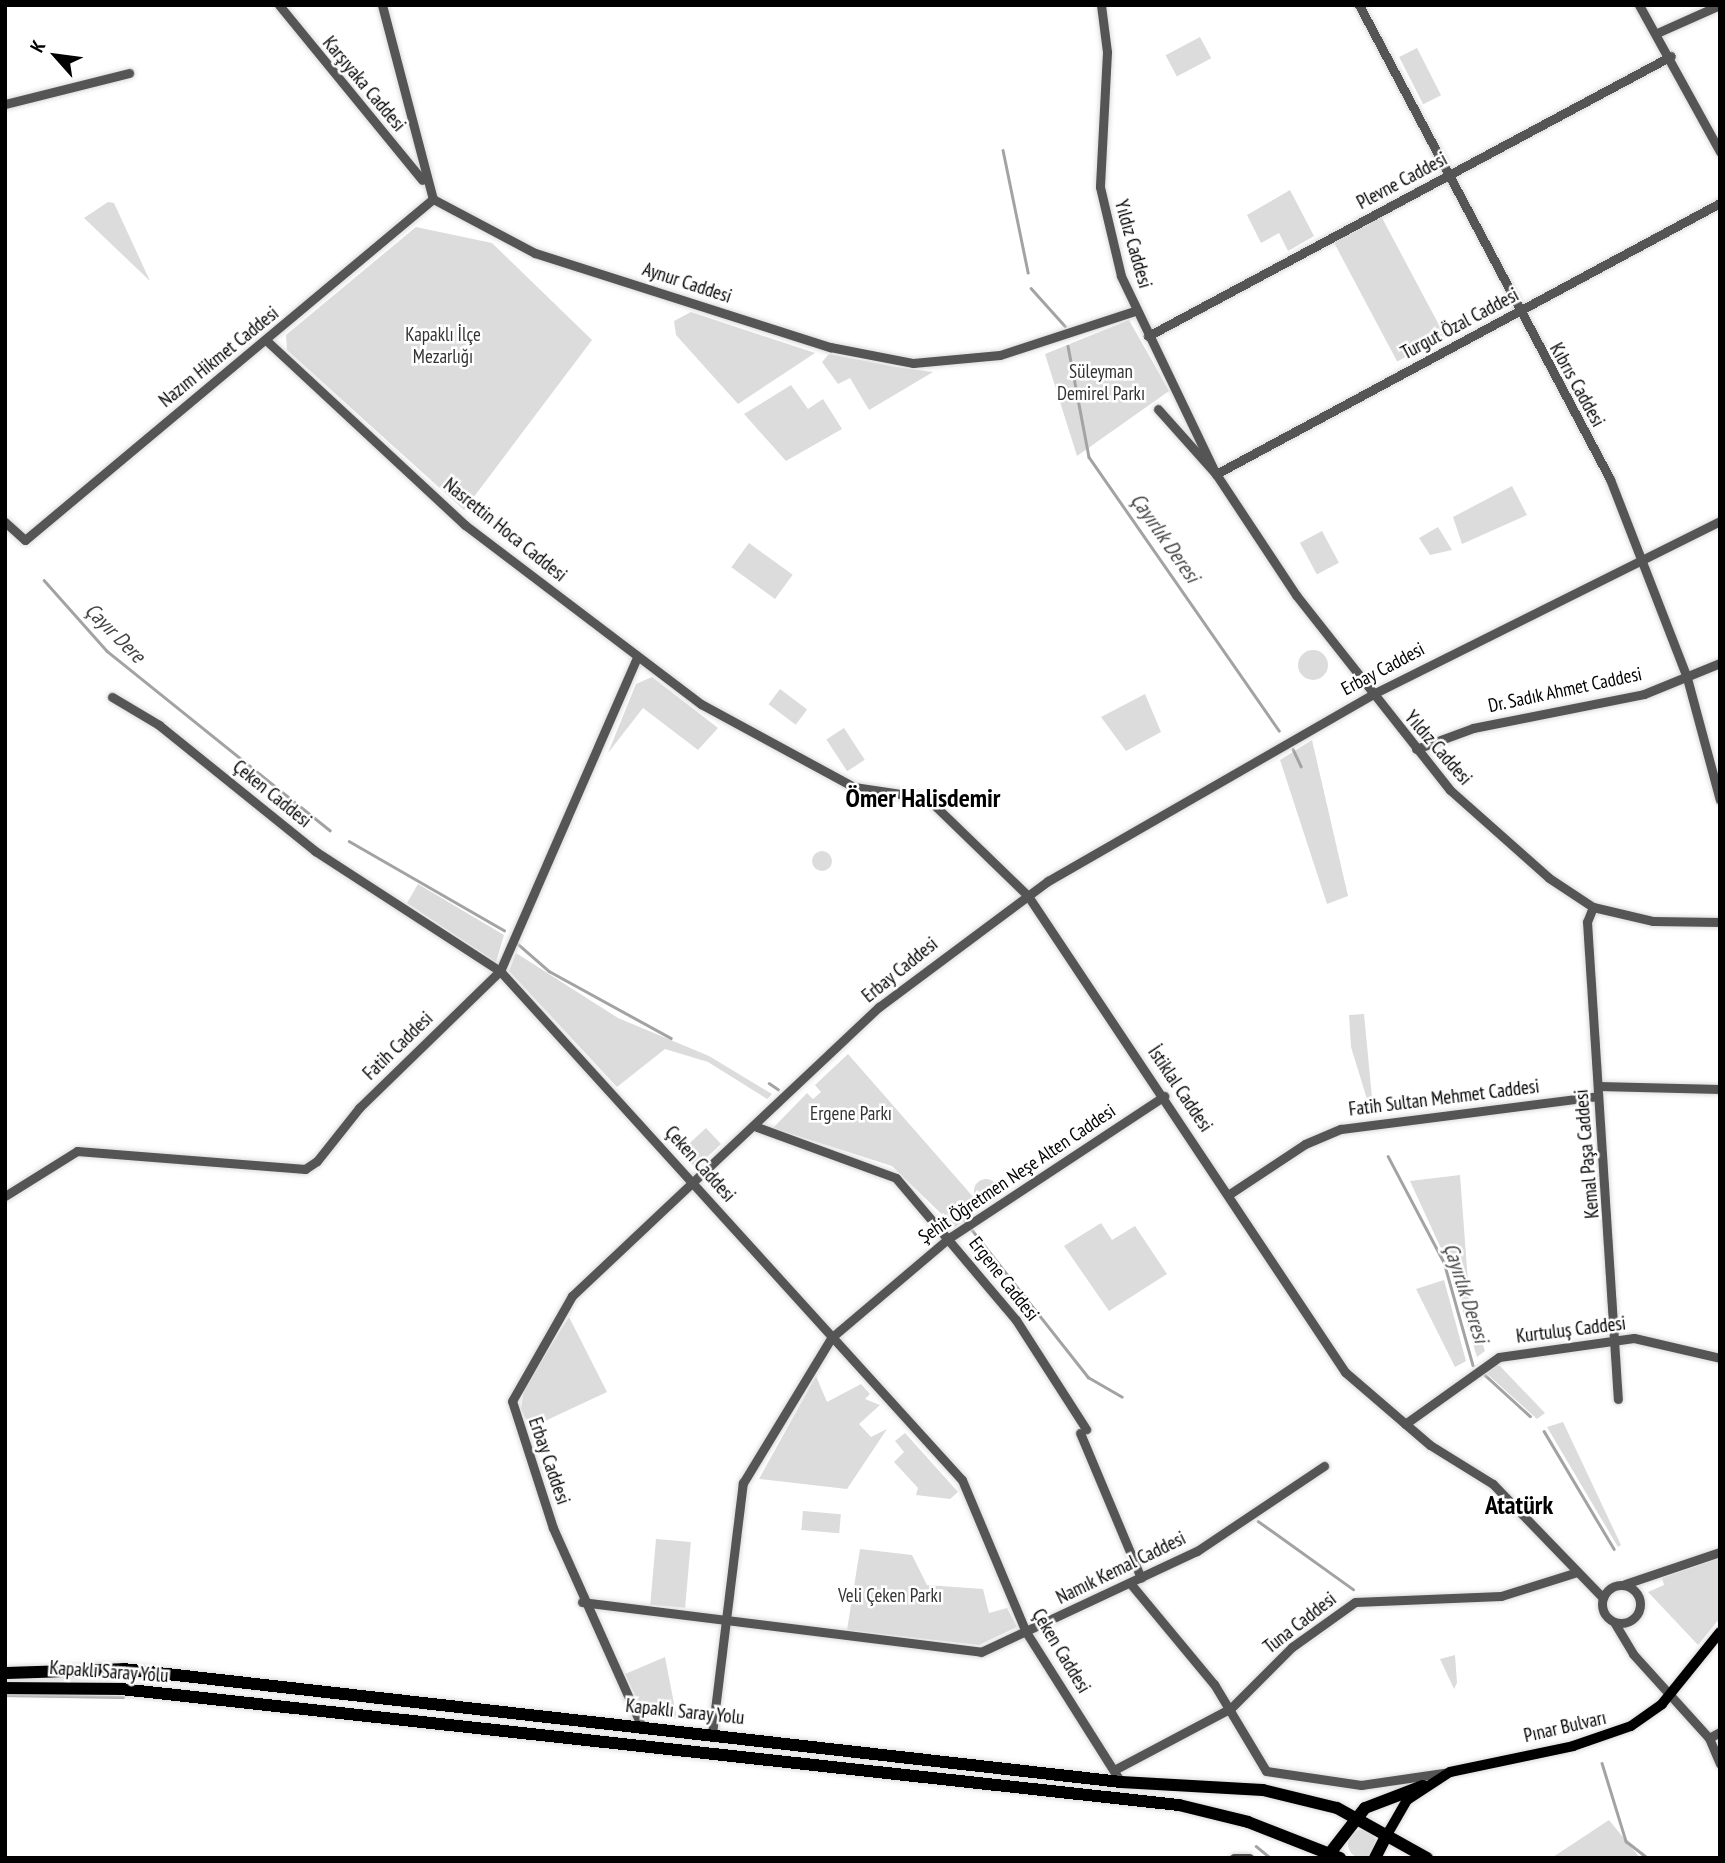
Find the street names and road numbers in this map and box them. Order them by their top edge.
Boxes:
street label: Karşıyaka Caddesi [318,32,410,136]
street label: Plevne Caddesi [1353,148,1451,214]
street label: Yıldız Caddesi [1109,197,1157,291]
street label: Aynur Caddesi [640,258,734,308]
street label: Turgut Özal Caddesi [1397,283,1523,365]
street label: Nazım Hikmet Caddesi [155,302,283,412]
street label: Kıbrıs Caddesi [1545,339,1609,431]
street label: Nasrettin Hoca Caddesi [439,473,571,587]
street label: Erbay Caddesi [1337,638,1429,700]
street label: Dr. Sadık Ahmet Caddesi [1485,662,1645,718]
street label: Yıldız Caddesi [1399,706,1477,790]
street label: Çeken Caddesi [228,755,316,833]
street label: Erbay Caddesi [857,932,943,1008]
street label: Fatih Caddesi [358,1007,438,1085]
street label: İstiklal Caddesi [1143,1042,1217,1136]
street label: Fatih Sultan Mehmet Caddesi [1347,1075,1541,1121]
street label: Kemal Paşa Caddesi [1570,1089,1604,1219]
street label: Şehit Öğretmen Neşe Alten Caddesi [914,1099,1120,1249]
street label: Çeken Caddesi [660,1121,740,1207]
street label: Ergene Caddesi [964,1232,1044,1326]
street label: Kurtuluş Caddesi [1515,1312,1627,1348]
street label: Erbay Caddesi [523,1414,575,1508]
street label: Namık Kemal Caddesi [1052,1527,1190,1609]
street label: Tuna Caddesi [1259,1588,1341,1658]
street label: Çeken Caddesi [1027,1605,1095,1697]
street label: Kapaklı Saray Yolu [48,1656,170,1688]
street label: Kapaklı Saray Yolu [624,1694,746,1730]
street label: Pınar Bulvarı [1522,1706,1608,1748]

